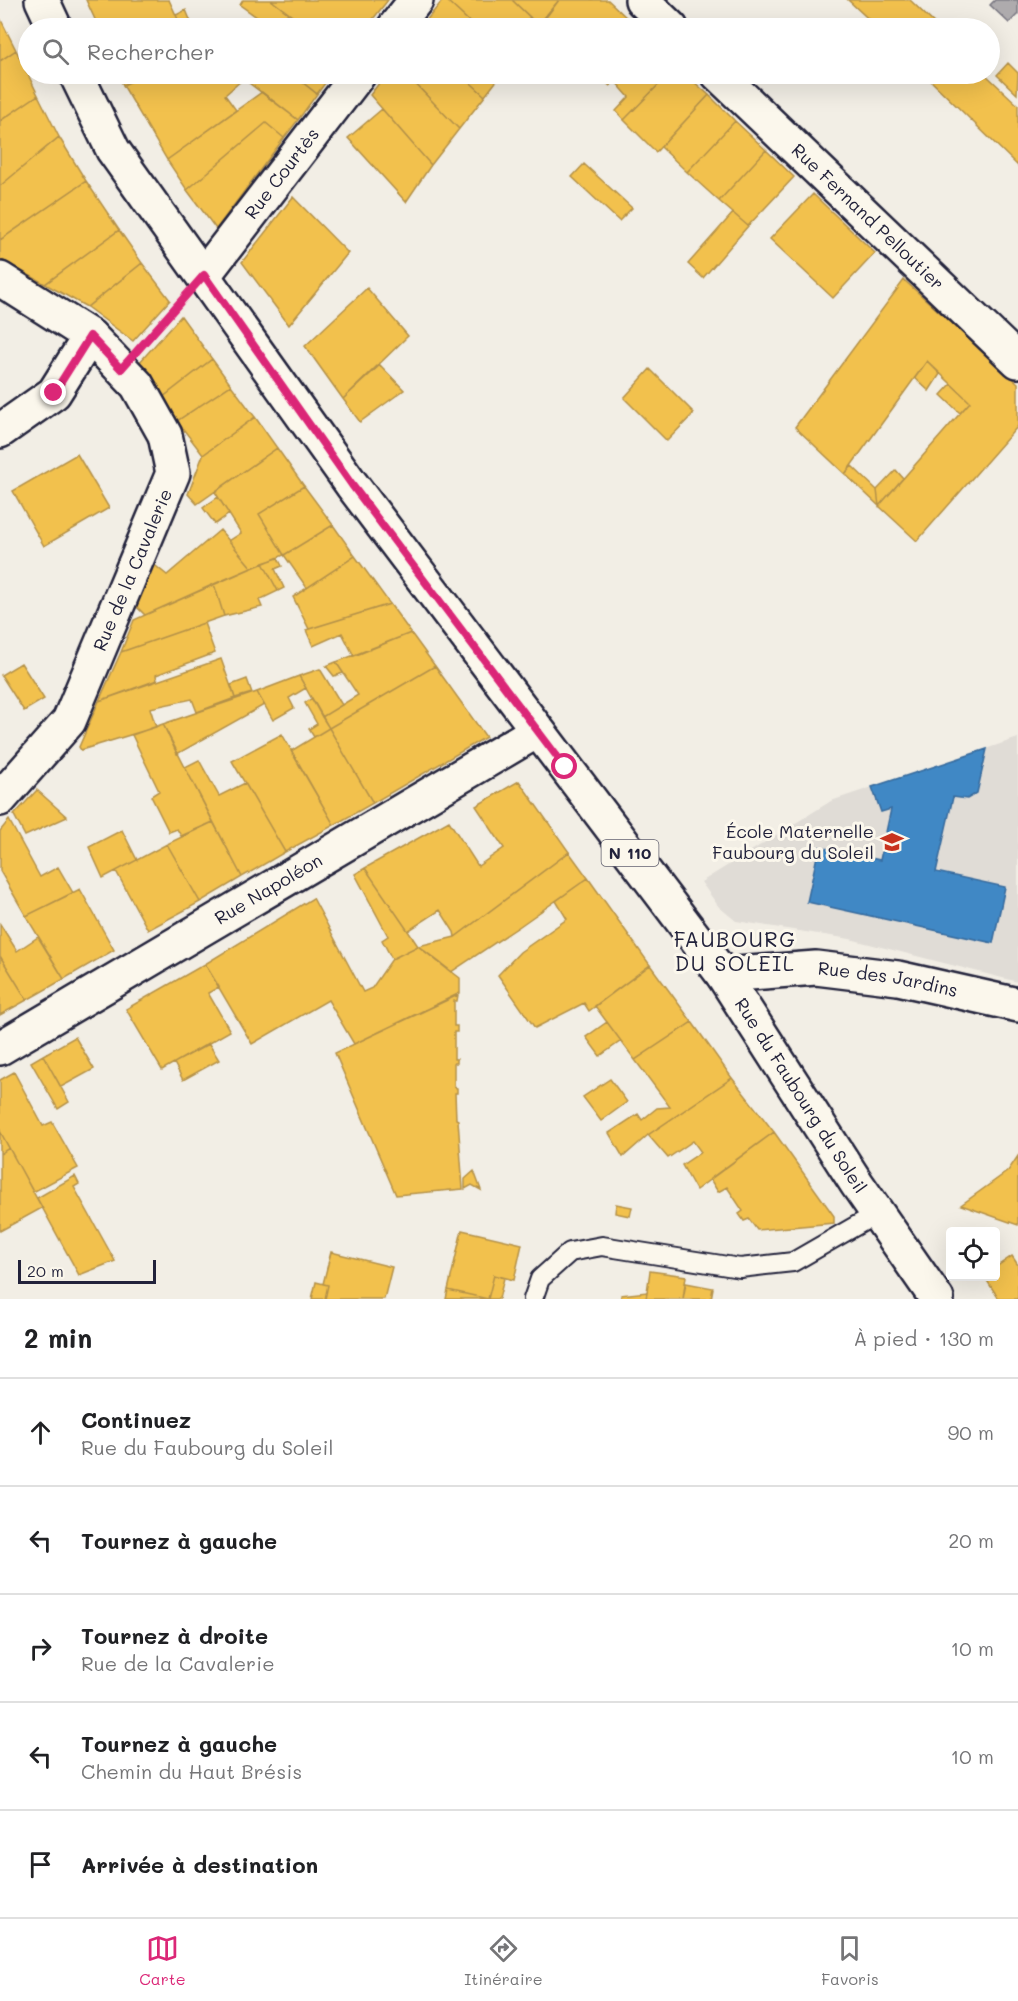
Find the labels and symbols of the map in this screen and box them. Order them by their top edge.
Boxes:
street label: Rue Courtès [239,123,324,224]
street label: Rue Fernand Pelloutier [787,138,950,295]
route end [40,379,66,405]
street label: Rue de la Cavalerie [87,485,177,654]
route start [551,753,577,779]
place label: École Maternelle Faubourg du Soleil [712,819,874,864]
school or university icon: École Maternelle Faubourg du Soleil [879,829,905,855]
road number: N 110 [602,840,658,866]
street label: Rue Napoléon [210,847,326,930]
district label: FAUBOURG DU SOLEIL [674,925,796,976]
street label: Rue des Jardins [817,955,960,1002]
street label: Rue du Faubourg du Soleil [730,993,873,1197]
scale bar [18,1257,156,1284]

